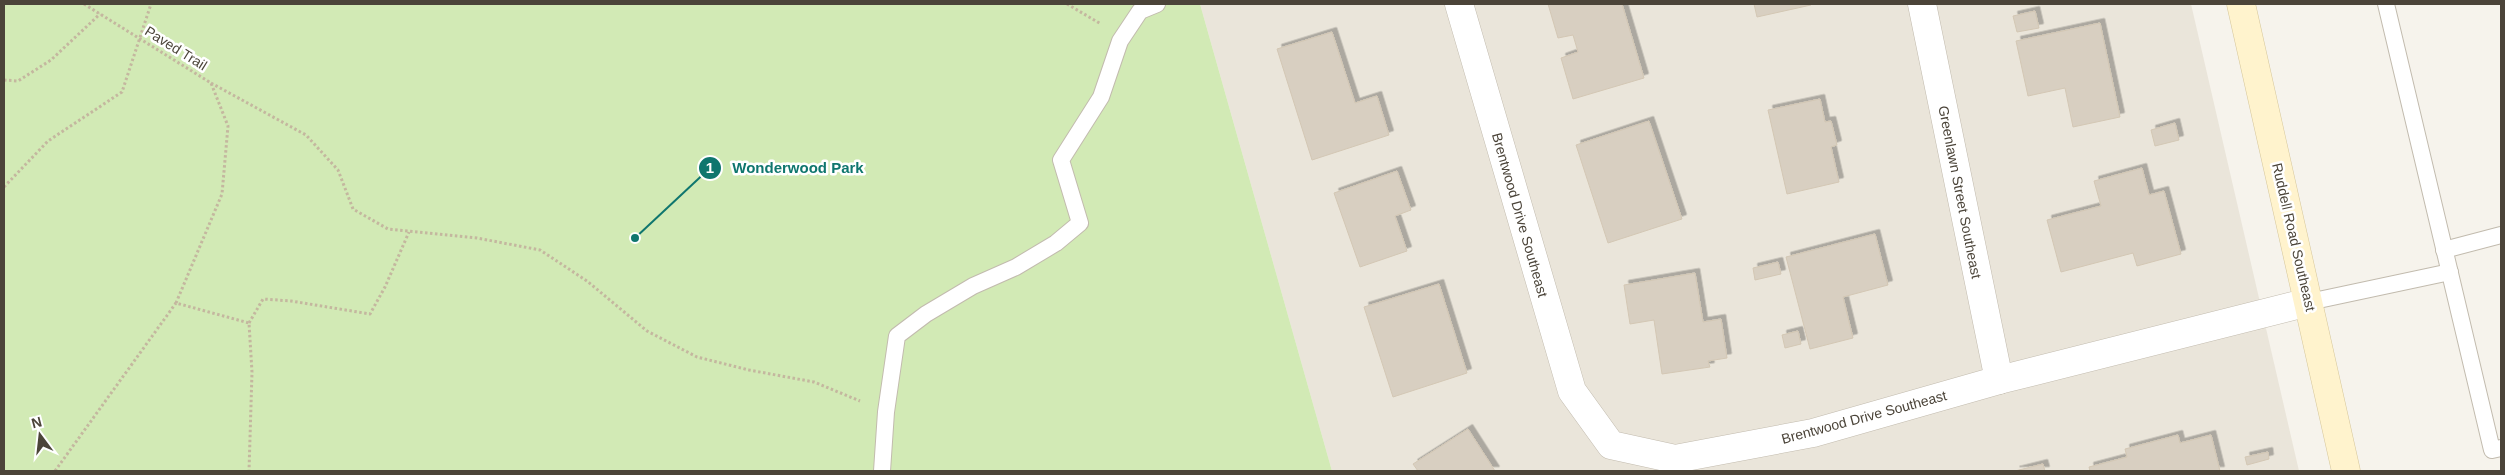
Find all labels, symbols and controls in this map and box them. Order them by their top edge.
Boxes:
street label: Paved Trail [142,23,210,73]
street label: Greenlawn Street Southeast [1935,104,1985,280]
street label: Brentwood Drive Southeast [1489,131,1551,299]
callout: Wonderwood Park [698,153,874,183]
text: 1 [706,159,714,176]
text: Wonderwood Park [732,159,864,176]
street label: Ruddell Road Southeast [2269,161,2319,313]
street label: Brentwood Drive Southeast [1780,387,1948,447]
north arrow [15,410,65,460]
text: N [30,413,44,431]

